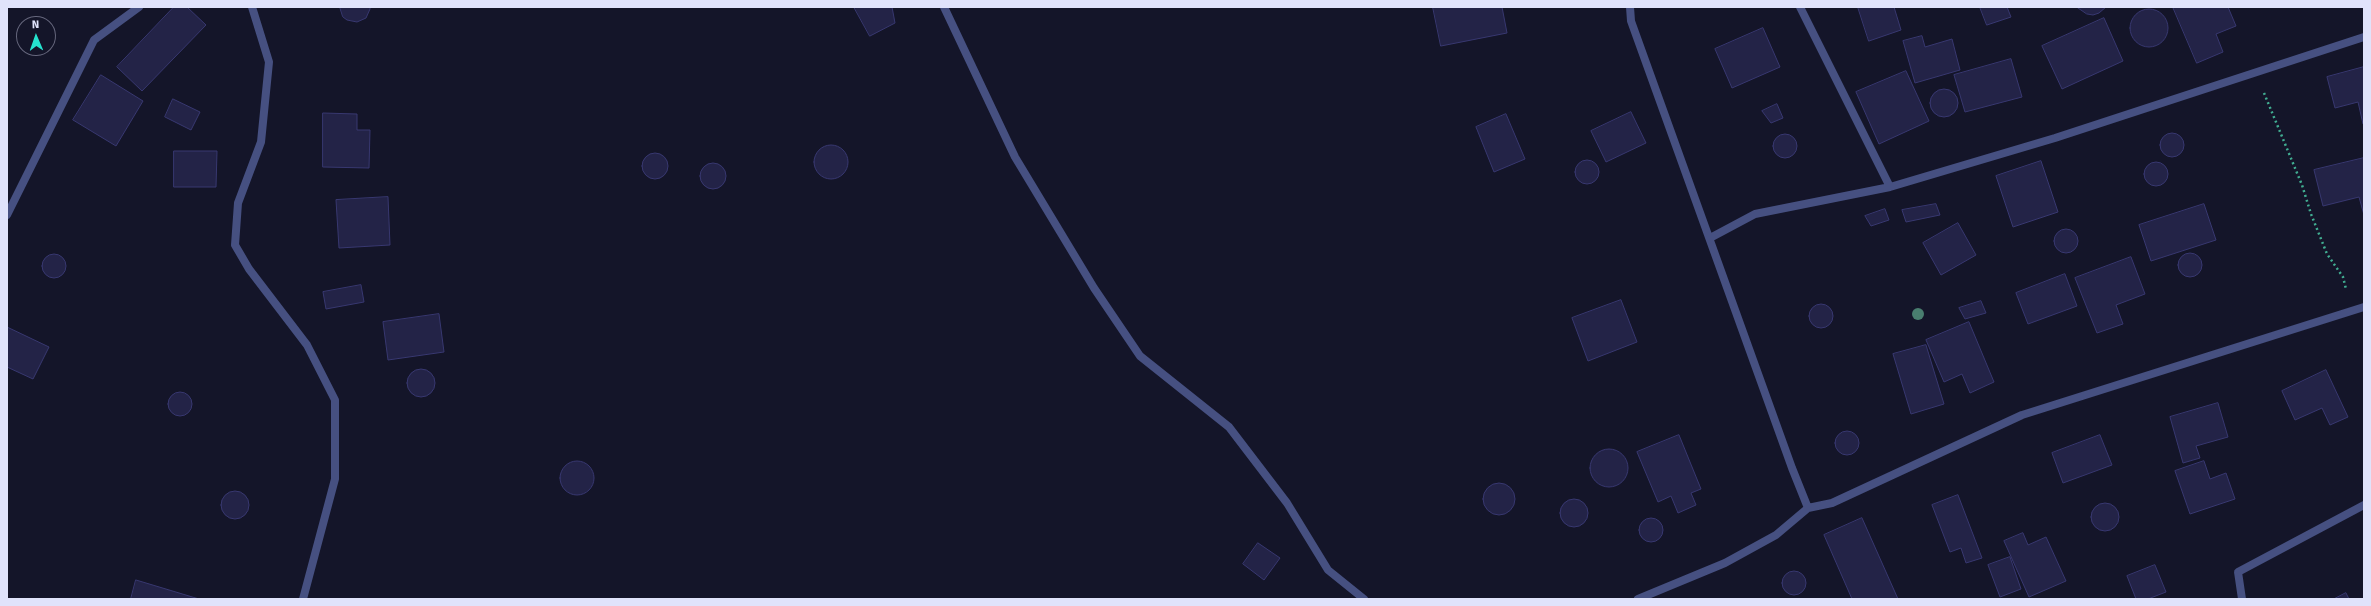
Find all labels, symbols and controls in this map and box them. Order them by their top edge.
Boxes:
north arrow [16,16,56,56]
text: N [32,18,39,31]

